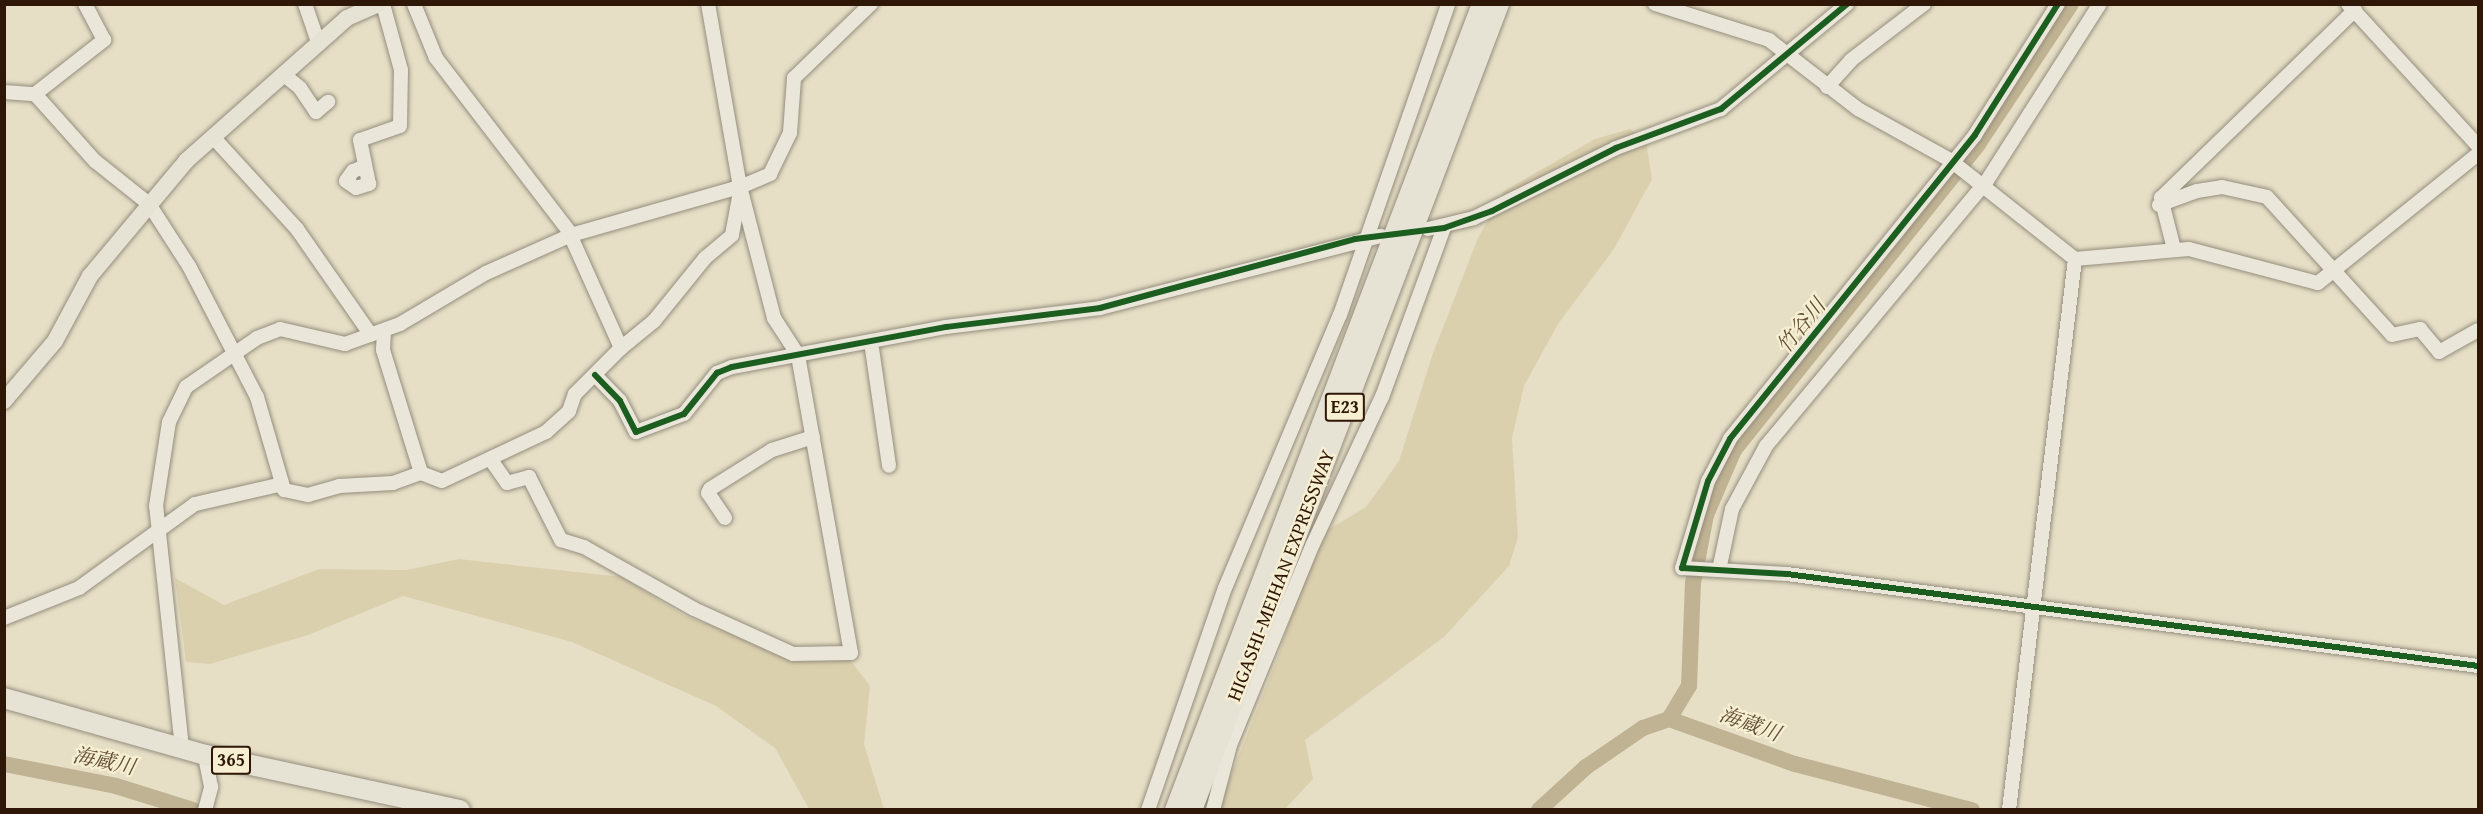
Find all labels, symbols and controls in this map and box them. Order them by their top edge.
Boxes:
water label: 竹谷川 [1771,294,1831,358]
road number: E23 [1324,392,1366,422]
street label: HIGASHI-MEIHAN EXPRESSWAY [1221,446,1339,704]
water label: 海蔵川 [1716,701,1784,747]
water label: 海蔵川 [71,742,137,780]
road number: 365 [210,745,252,775]

